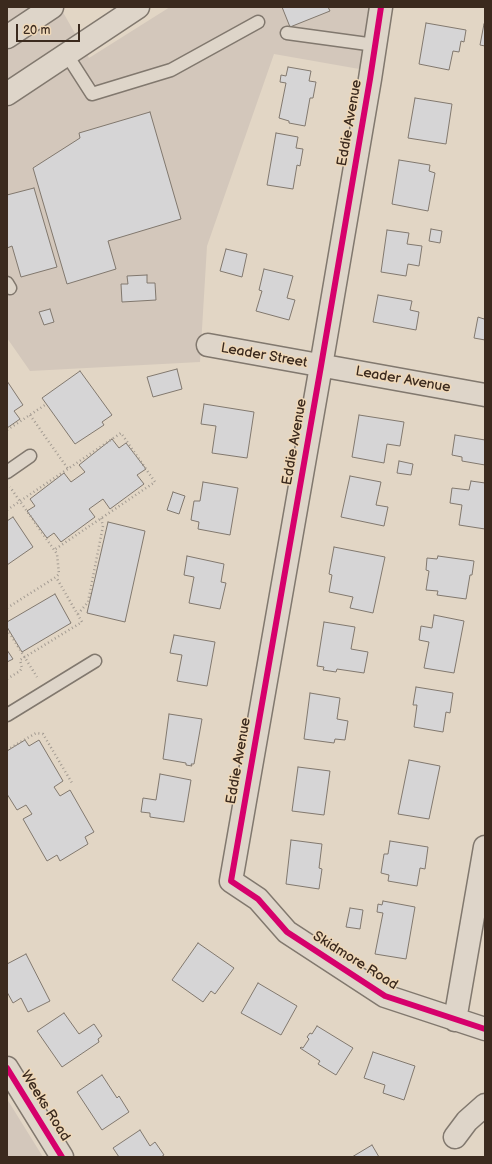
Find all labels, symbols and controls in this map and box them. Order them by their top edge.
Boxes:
scale bar [18,16,82,42]
text: 20 m [23,23,50,38]
street label: Eddie Avenue [334,78,366,168]
street label: Leader Street [219,340,309,372]
street label: Leader Avenue [354,363,452,397]
street label: Eddie Avenue [279,397,311,487]
street label: Eddie Avenue [223,716,255,806]
street label: Skidmore Road [309,928,401,994]
street label: Weeks Road [17,1068,73,1144]

